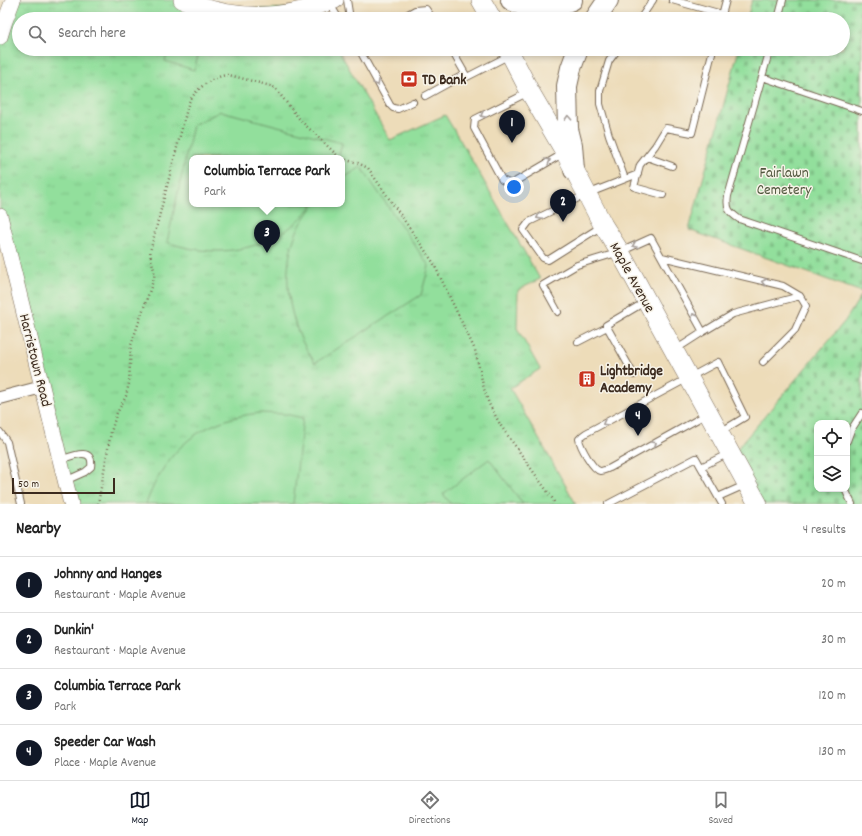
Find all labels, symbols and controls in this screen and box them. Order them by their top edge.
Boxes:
search box [12,12,850,56]
icon: search [26,23,48,45]
text: Search here [58,23,126,45]
bank icon: TD Bank [399,69,419,89]
place label: TD Bank [422,70,466,92]
one-way arrow [373,79,380,86]
pin: 1 [499,110,525,143]
one-way arrow [480,111,487,118]
one-way arrow [563,115,572,121]
popup [189,155,345,207]
one-way arrow [544,159,551,166]
text: Columbia Terrace Park [204,161,330,183]
park label: Fairlawn Cemetery [757,163,812,202]
your location [504,177,524,197]
text: Park [204,183,226,202]
pin: 2 [550,189,576,222]
one-way arrow [536,212,543,220]
pin: 3 [254,220,280,253]
street label: Maple Avenue [603,239,660,317]
one-way arrow [632,240,640,248]
one-way arrow [761,278,768,286]
street label: Harristown Road [12,312,56,409]
one-way arrow [692,313,699,320]
place label: Lightbridge Academy [600,361,663,400]
building icon: Lightbridge Academy [577,369,597,389]
pin: 4 [625,403,651,436]
one-way arrow [602,418,609,425]
map controls [814,420,850,492]
button: locate [814,420,850,456]
one-way arrow [649,441,657,449]
button: layers [814,456,850,492]
scale bar [12,476,115,495]
text: 50 m [18,477,39,493]
text: Nearby [16,518,60,542]
text: 4 results [803,521,846,540]
text: Johnny and Hanges [54,564,162,586]
text: 1 [28,575,30,594]
text: 20 m [821,575,846,594]
text: Restaurant · Maple Avenue [54,586,186,605]
text: Dunkin' [54,620,94,642]
text: 2 [26,631,32,650]
text: 30 m [821,631,846,650]
text: Restaurant · Maple Avenue [54,642,186,661]
text: Columbia Terrace Park [54,676,181,698]
text: 3 [26,687,32,706]
text: 120 m [818,687,846,706]
text: Park [54,698,76,717]
text: Speeder Car Wash [54,732,156,754]
text: 4 [26,743,32,762]
text: 130 m [818,743,846,762]
text: Place · Maple Avenue [54,754,156,773]
tab: Map [129,789,151,829]
tab: Directions [409,789,451,829]
tab: Saved [708,789,733,829]

